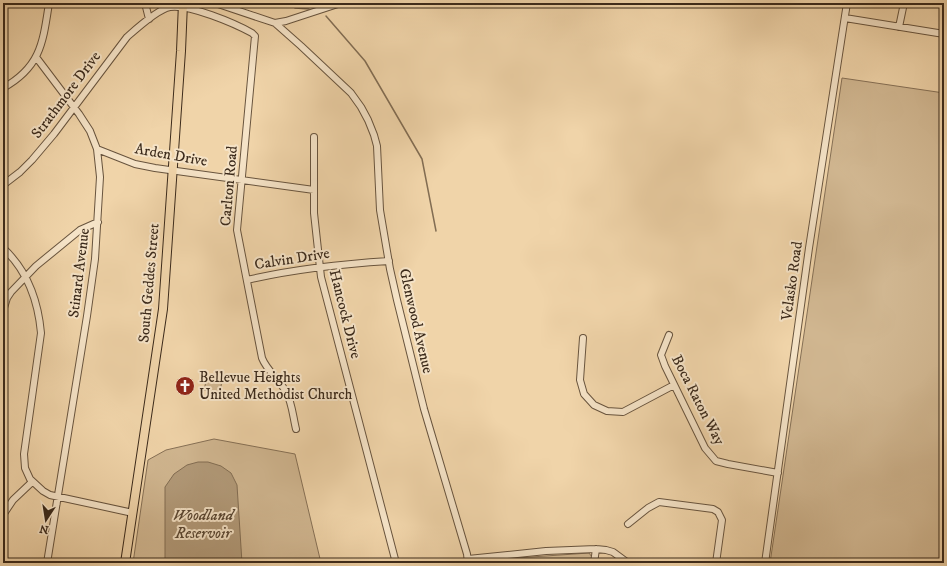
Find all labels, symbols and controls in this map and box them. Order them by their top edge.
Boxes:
street label: Strathmore Drive [27,48,105,142]
street label: Arden Drive [133,139,209,171]
street label: Carlton Road [216,145,242,227]
street label: South Geddes Street [134,222,164,344]
street label: Stinard Avenue [64,227,94,319]
street label: Velasko Road [777,240,807,323]
street label: Calvin Drive [253,244,331,274]
street label: Glenwood Avenue [395,267,437,375]
street label: Hancock Drive [325,268,365,360]
street label: Boca Raton Way [667,352,729,449]
place label: Bellevue Heights United Methodist Church [199,368,353,404]
church icon: Bellevue Heights United Methodist Church [174,375,196,397]
north arrow [26,500,66,540]
water label: Woodland Reservoir [173,505,236,543]
text: N [38,521,50,537]

